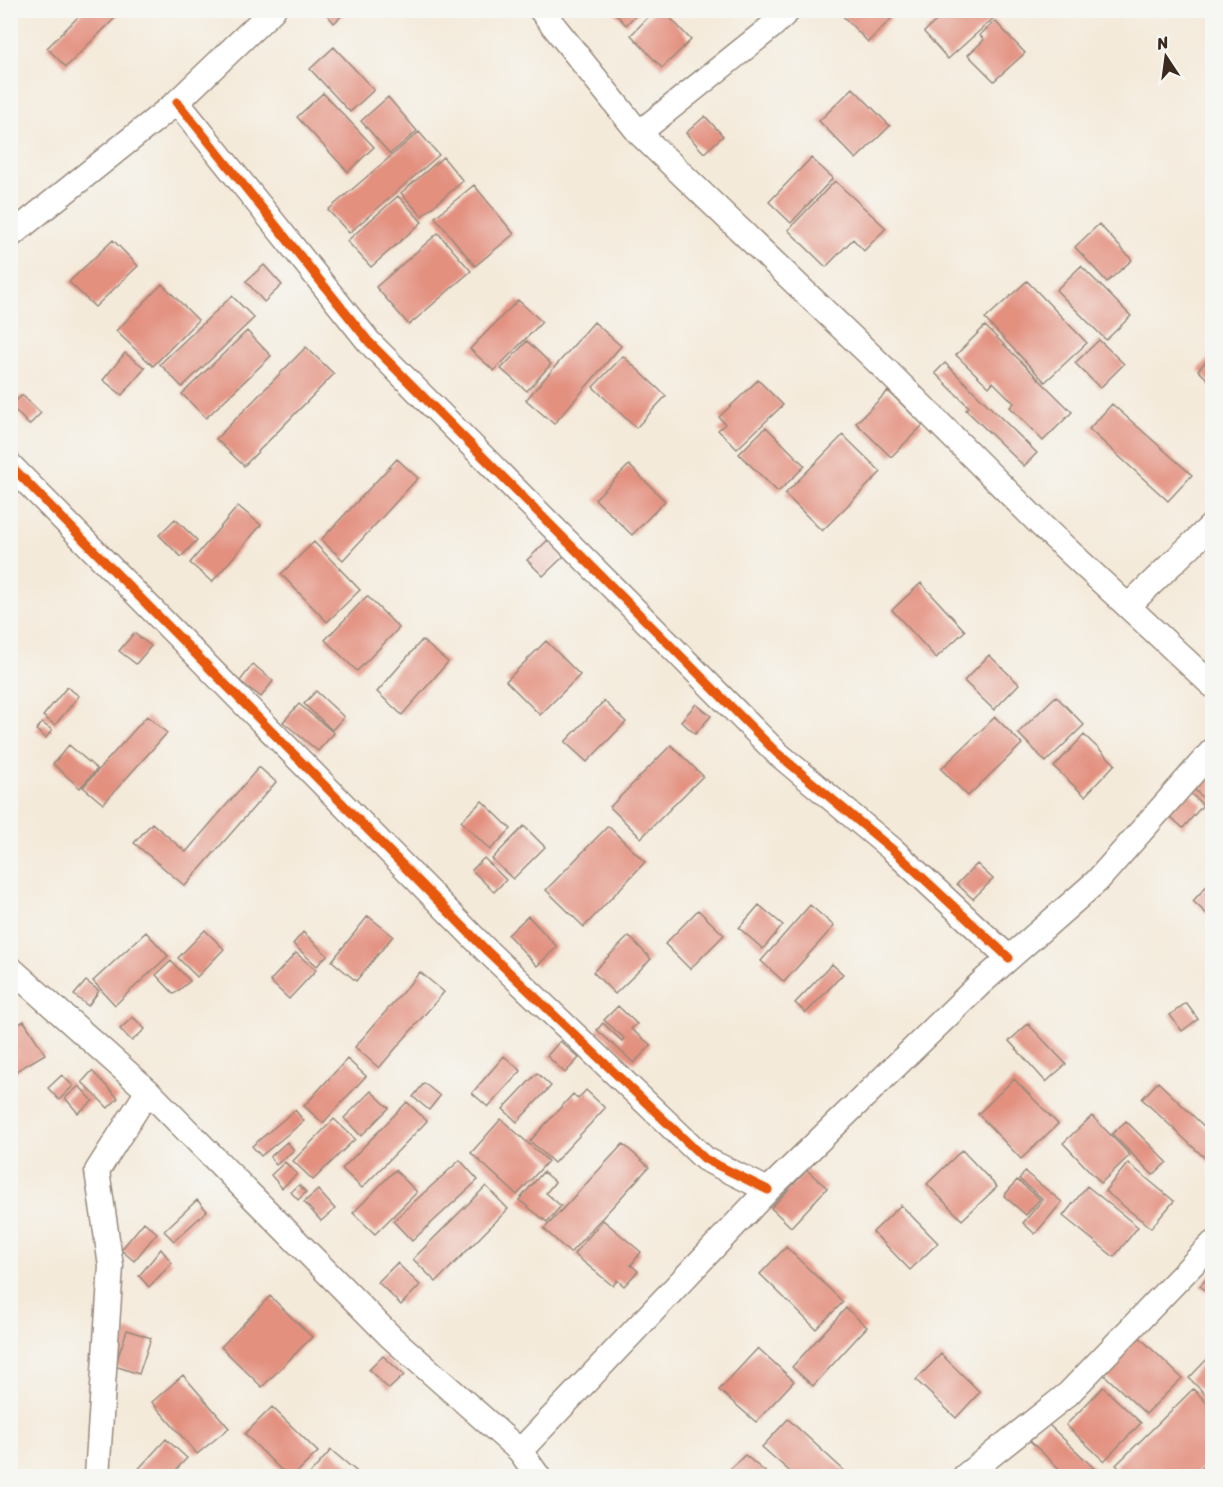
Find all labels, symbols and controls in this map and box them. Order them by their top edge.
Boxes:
north arrow [1136,27,1196,87]
text: N [1153,27,1172,58]

